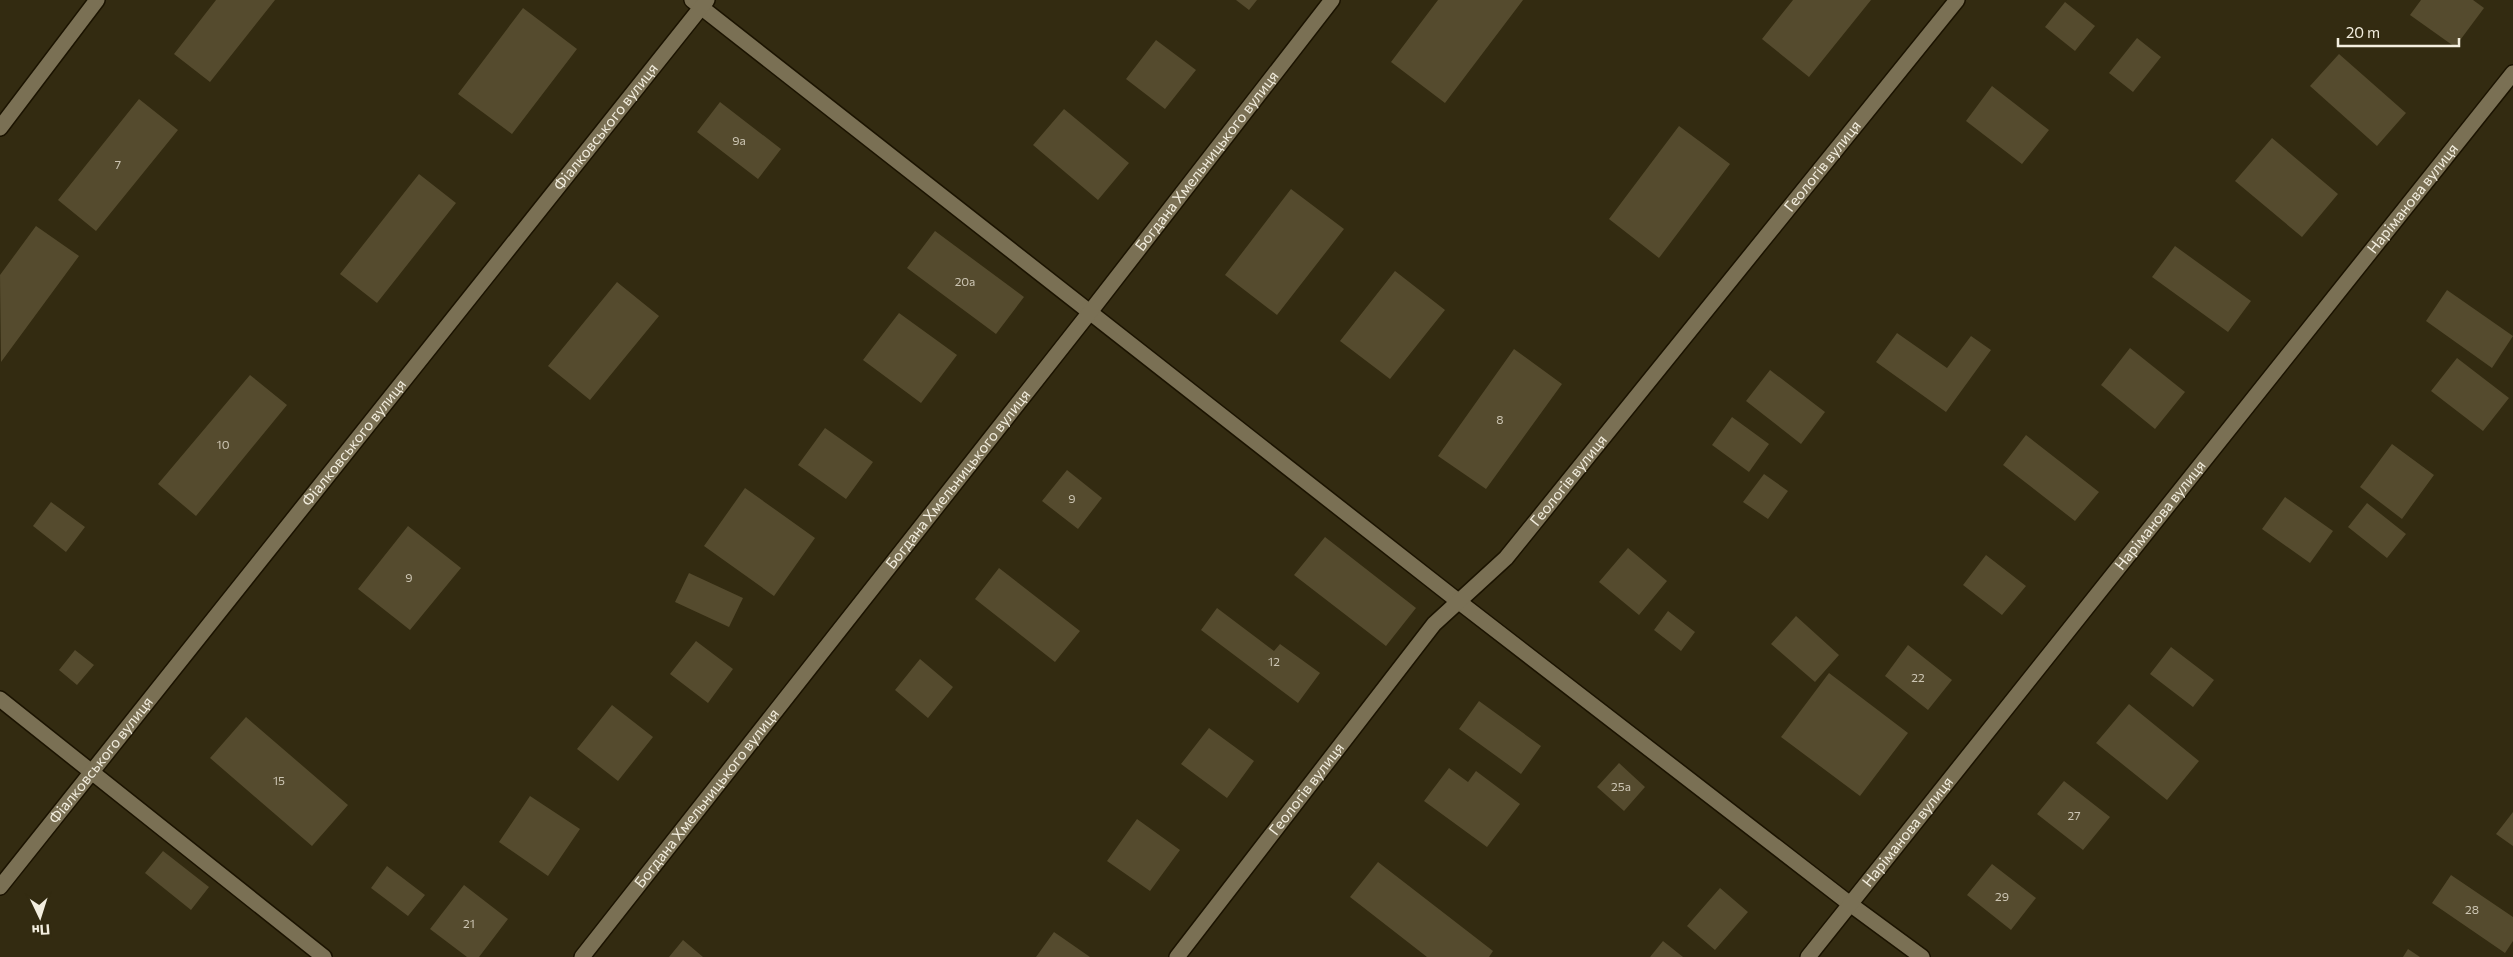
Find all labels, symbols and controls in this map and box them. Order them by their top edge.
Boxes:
scale bar [2338,15,2459,47]
text: 20 m [2346,23,2380,41]
street label: Фіалковського вулиця [549,59,661,193]
street label: Богдана Хмельницького вулиця [1131,67,1282,254]
street label: Геологів вулиця [1780,116,1864,215]
house number: 9а [732,133,746,147]
street label: Наріманова вулиця [2363,139,2461,257]
house number: 7 [115,157,121,171]
house number: 20а [955,274,975,288]
street label: Фіалковського вулиця [297,375,409,509]
street label: Богдана Хмельницького вулиця [881,385,1034,572]
house number: 8 [1496,412,1504,426]
street label: Геологів вулиця [1526,431,1610,529]
house number: 10 [217,437,230,451]
street label: Наріманова вулиця [2110,456,2209,573]
house number: 9 [1068,491,1076,505]
house number: 9 [405,570,413,584]
house number: 12 [1268,654,1280,668]
house number: 22 [1911,670,1925,684]
street label: Фіалковського вулиця [44,693,156,827]
street label: Богдана Хмельницького вулиця [630,704,782,891]
street label: Геологів вулиця [1264,739,1347,838]
house number: 15 [273,773,285,787]
street label: Наріманова вулиця [1858,773,1956,890]
house number: 25а [1611,779,1631,793]
house number: 27 [2068,808,2080,822]
house number: 29 [1995,889,2009,903]
north arrow [15,892,65,942]
house number: 28 [2465,902,2479,916]
house number: 21 [463,916,475,930]
text: Пн [31,921,51,940]

